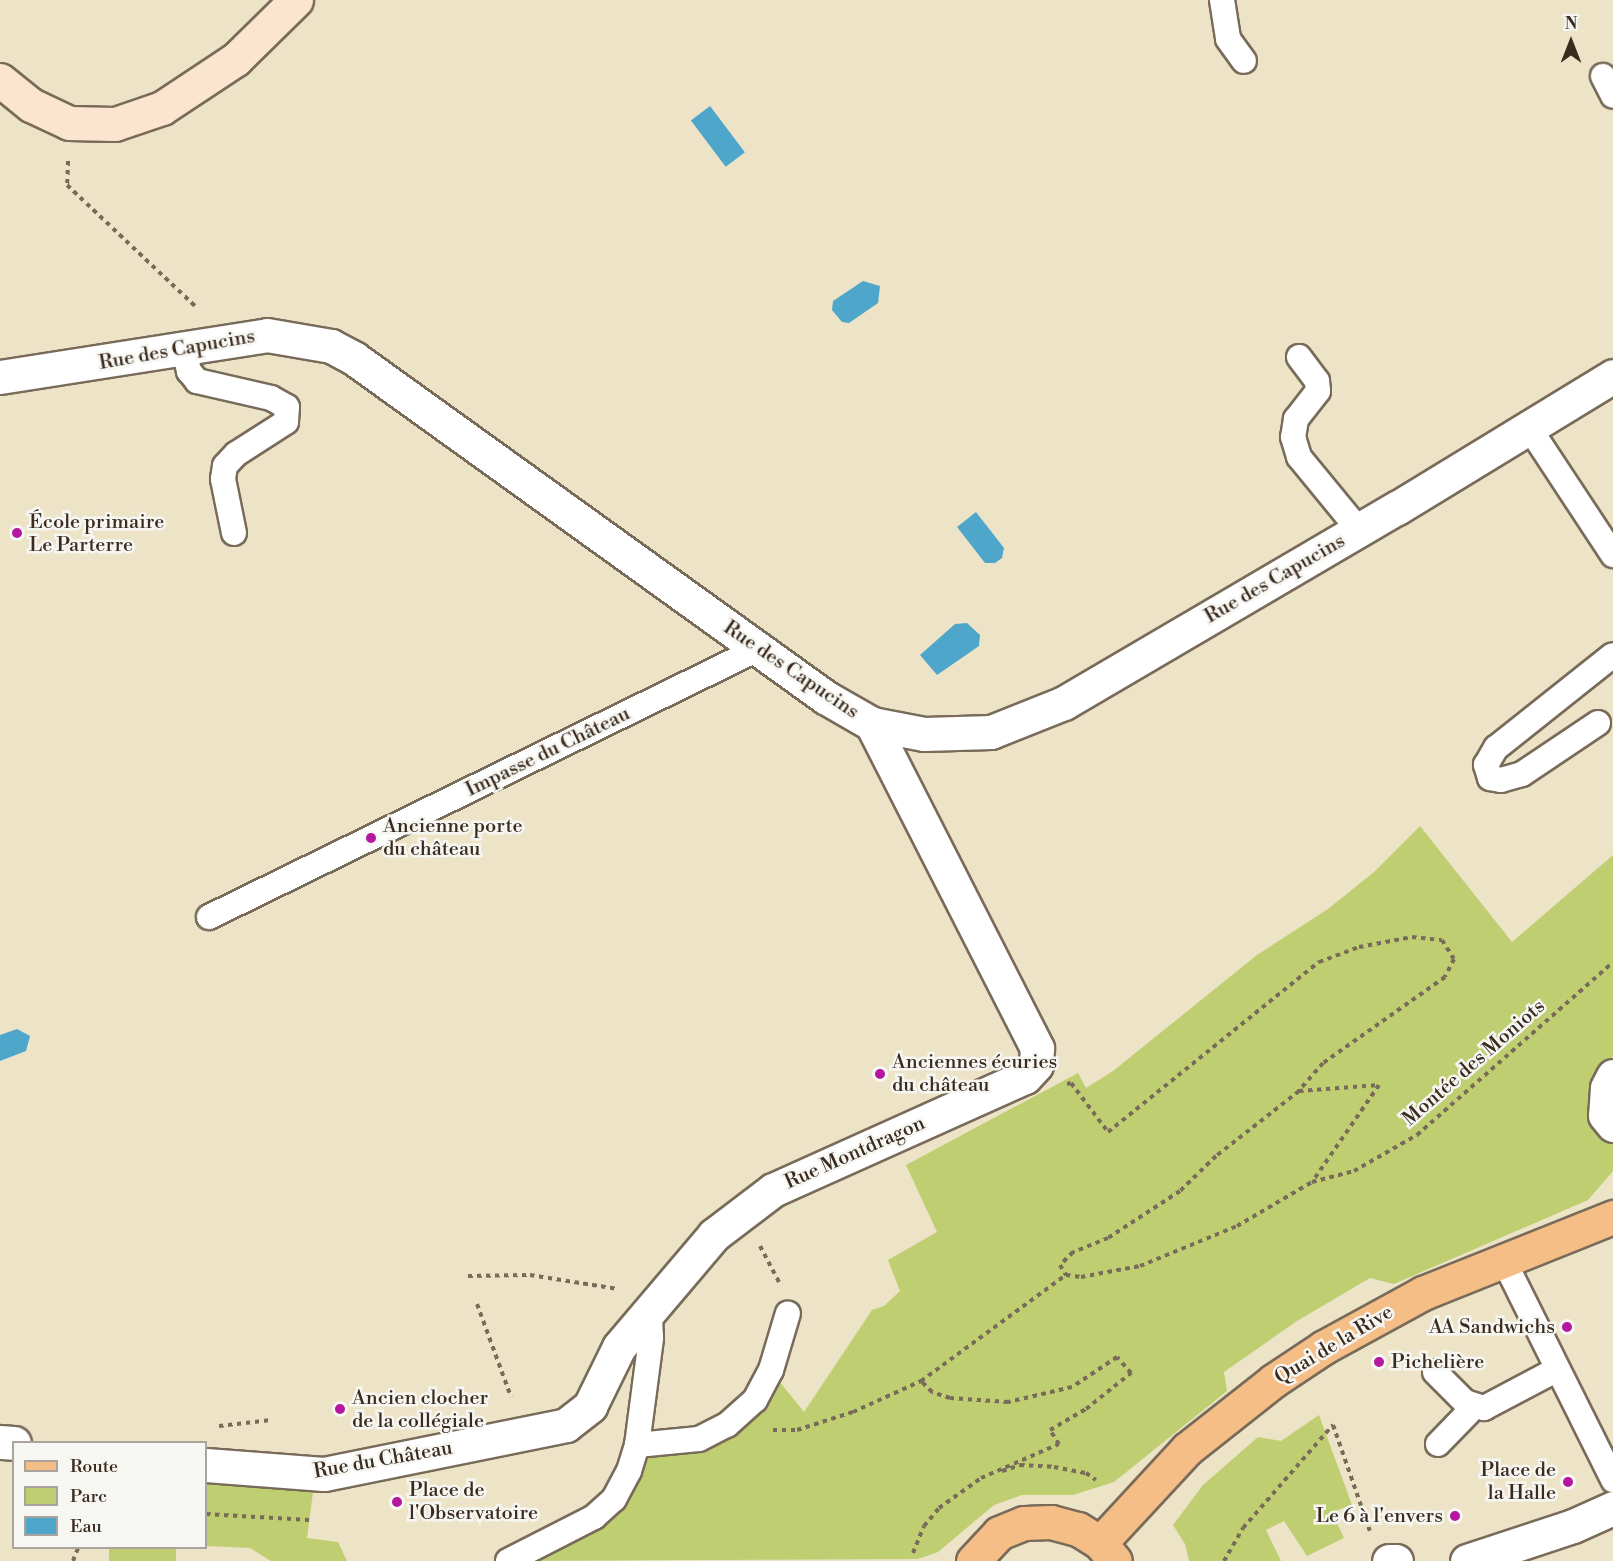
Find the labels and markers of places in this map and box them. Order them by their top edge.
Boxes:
place label: École primaire Le Parterre [29,510,164,557]
marker: École primaire Le Parterre [10,526,24,540]
place label: Ancienne porte du château [383,814,523,861]
marker: Ancienne porte du château [364,831,378,845]
place label: Anciennes écuries du château [892,1050,1057,1097]
marker: Anciennes écuries du château [873,1067,887,1081]
place label: AA Sandwichs [1429,1315,1555,1339]
marker: AA Sandwichs [1560,1320,1574,1334]
place label: Pichelière [1391,1350,1484,1374]
marker: Pichelière [1372,1355,1386,1369]
place label: Ancien clocher de la collégiale [352,1386,488,1433]
marker: Ancien clocher de la collégiale [333,1402,347,1416]
place label: Place de la Halle [1481,1458,1556,1505]
marker: Place de la Halle [1561,1475,1575,1489]
place label: Place de l'Observatoire [409,1478,538,1525]
marker: Place de l'Observatoire [390,1495,404,1509]
place label: Le 6 à l'envers [1316,1504,1443,1528]
marker: Le 6 à l'envers [1448,1509,1462,1523]

